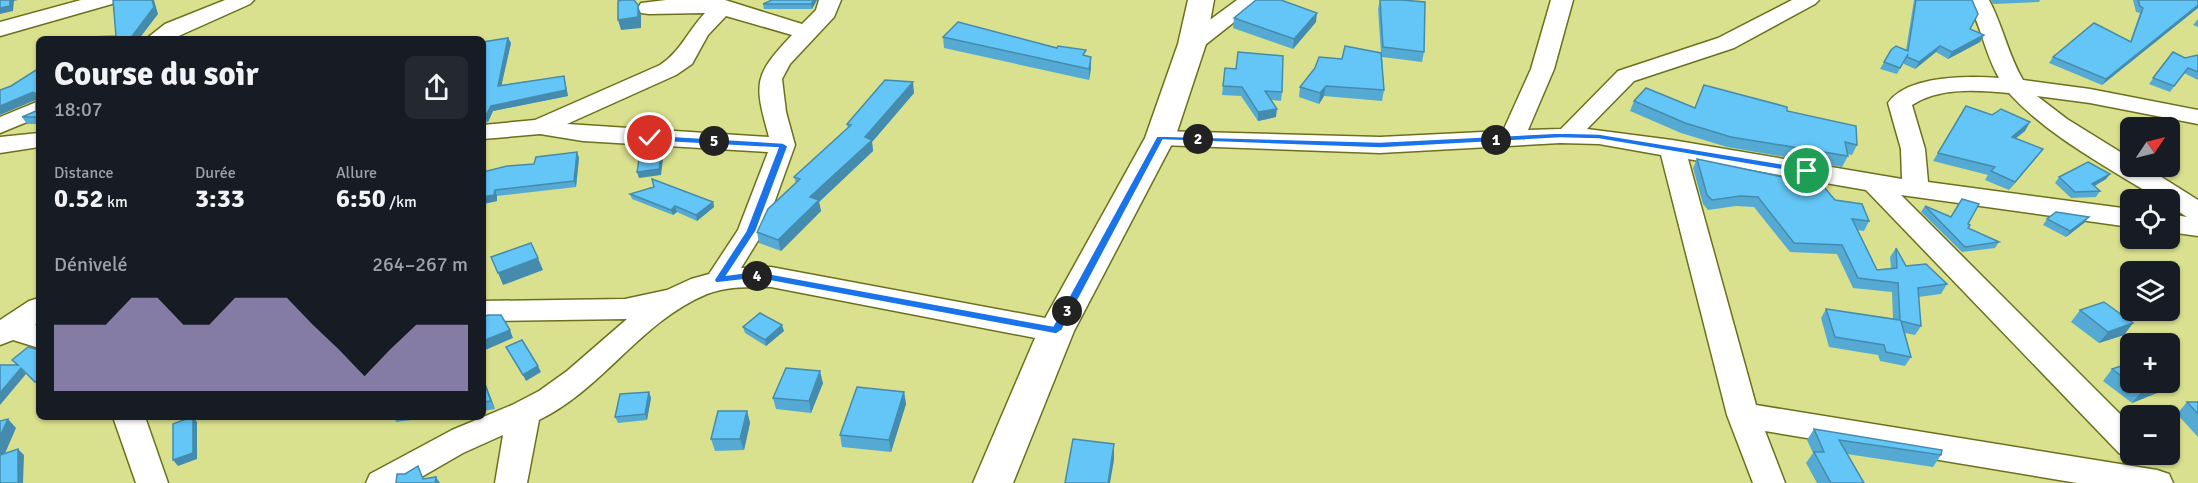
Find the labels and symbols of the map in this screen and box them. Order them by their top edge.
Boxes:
pin [624,112,675,163]
north arrow [2120,117,2180,177]
pin: 2 [1183,124,1213,154]
pin: 1 [1481,125,1511,155]
pin: 5 [699,126,729,156]
pin [1781,145,1832,196]
pin: 4 [742,261,772,291]
pin: 3 [1052,296,1082,326]

